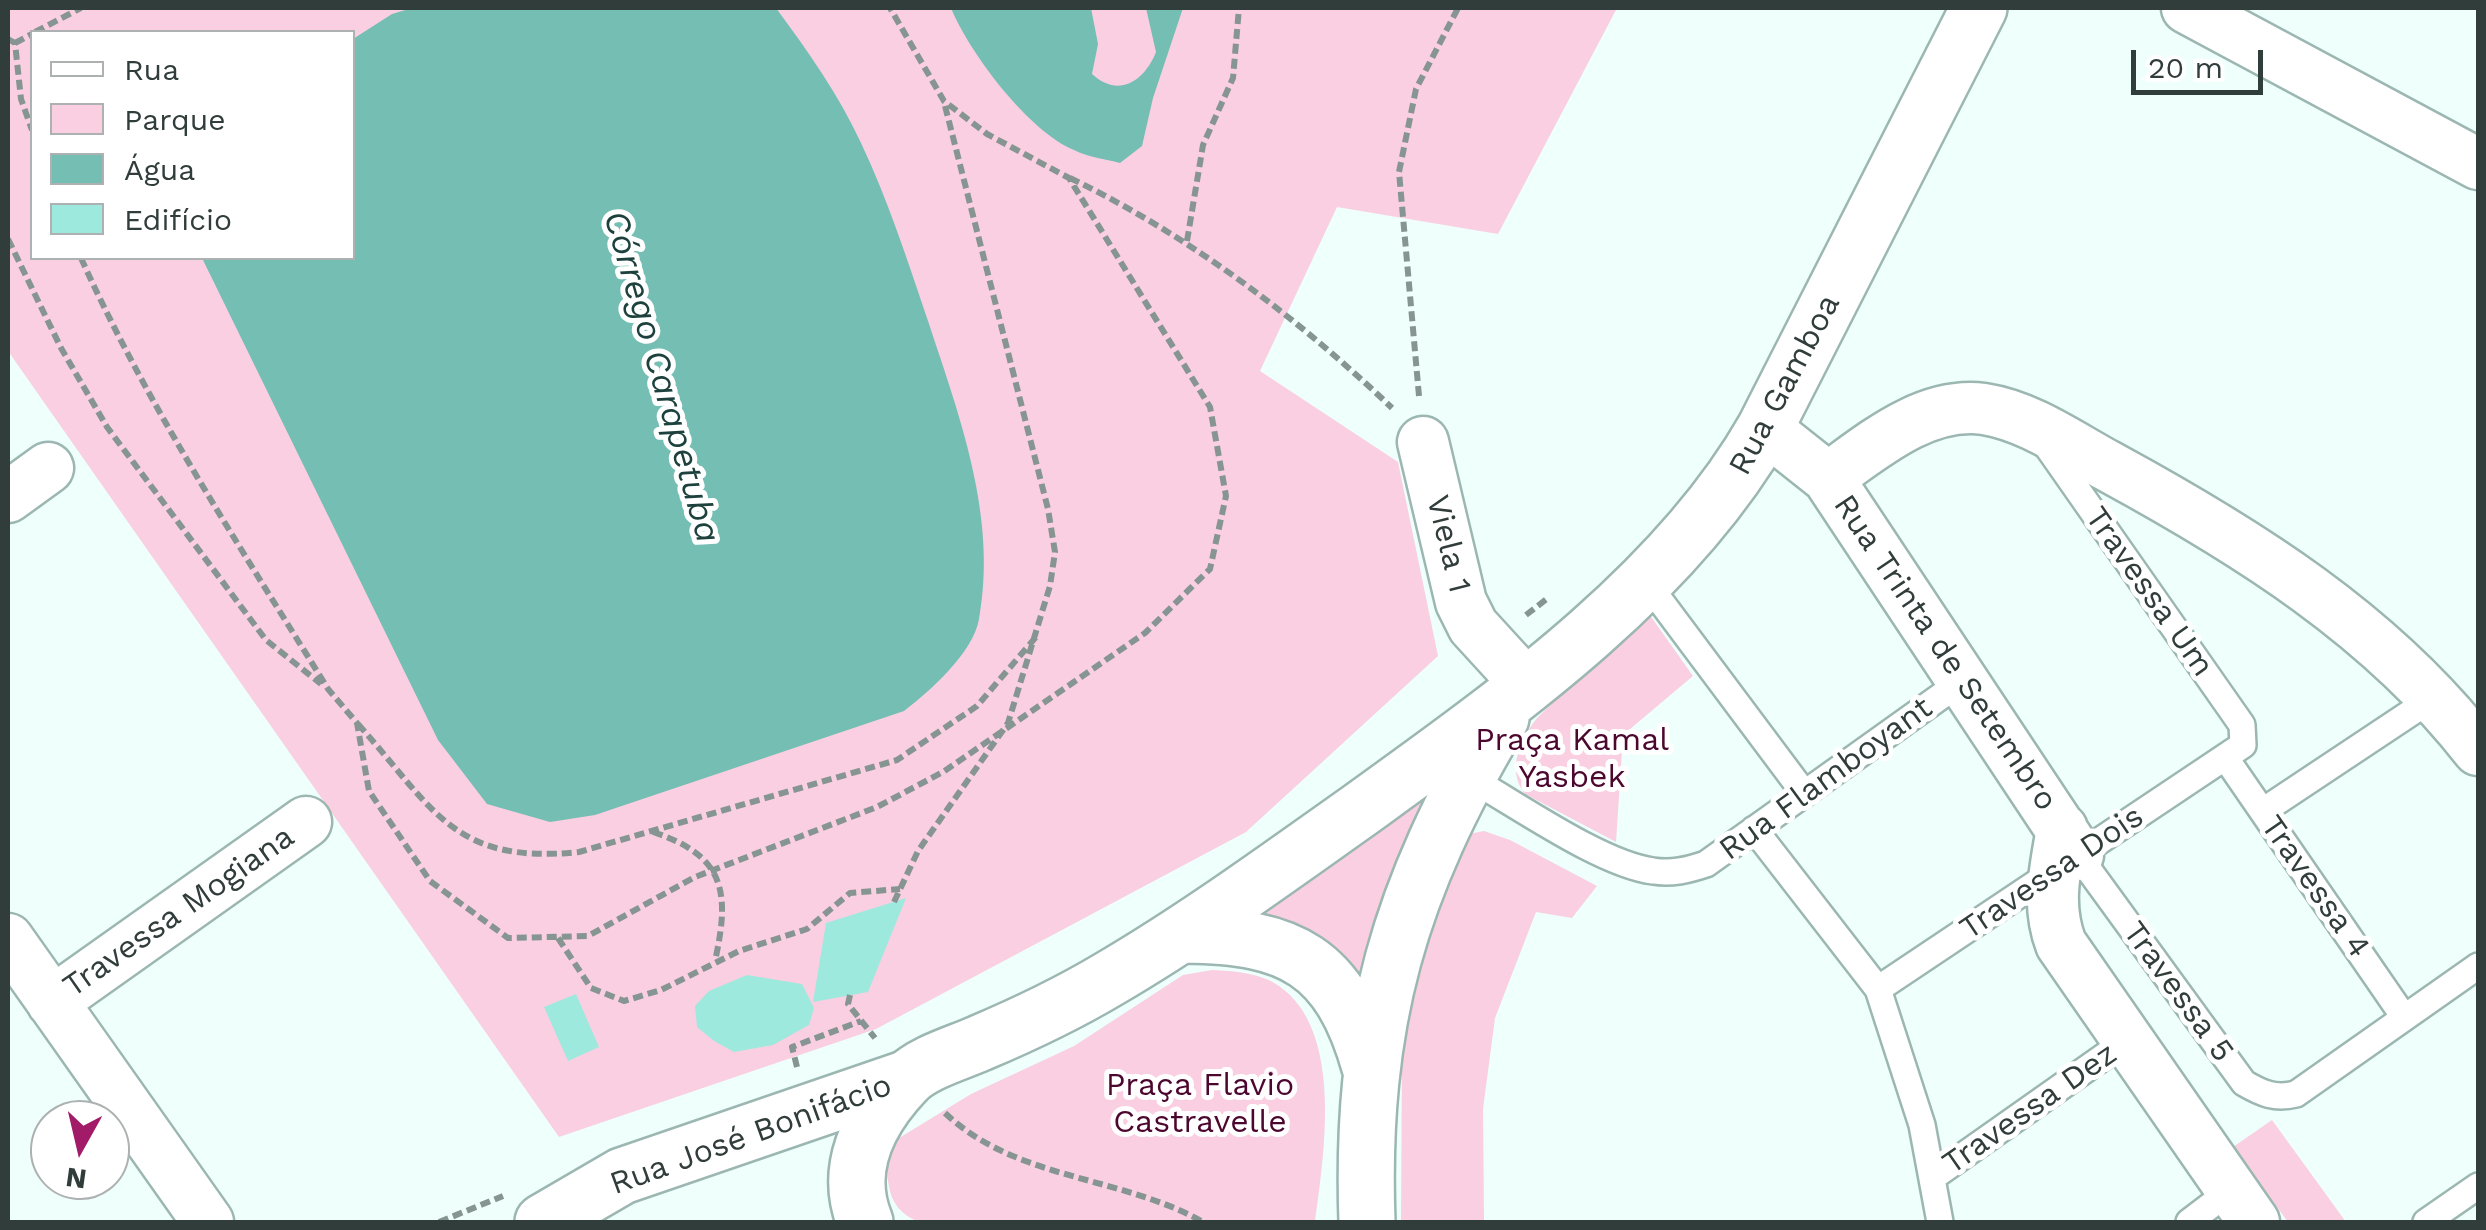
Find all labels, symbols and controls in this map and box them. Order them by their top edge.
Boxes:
legend [30,30,355,260]
scale bar [2136,30,2268,92]
text: 20 m [2148,50,2223,85]
text: Rua [124,52,179,87]
text: Parque [124,102,226,137]
text: Água [124,152,195,187]
text: Edifício [124,202,232,237]
water label: Córrego Carapetuba [594,206,728,548]
street label: Rua Gamboa [1721,288,1849,482]
street label: Rua Trinta de Setembro [1825,488,2065,818]
street label: Viela 1 [1417,491,1479,597]
street label: Travessa Um [2076,500,2222,684]
street label: Rua Flamboyant [1712,689,1940,869]
park label: Praça Kamal Yasbek [1475,722,1669,797]
street label: Travessa Dois [1953,798,2151,948]
street label: Travessa 4 [2252,809,2378,965]
street label: Travessa Mogiana [56,818,302,1006]
street label: Travessa 5 [2114,914,2242,1070]
street label: Travessa Dez [1936,1035,2124,1183]
street label: Rua José Bonifácio [605,1066,897,1204]
park label: Praça Flavio Castravelle [1106,1067,1294,1142]
north arrow [30,1100,130,1200]
text: N [63,1160,89,1196]

